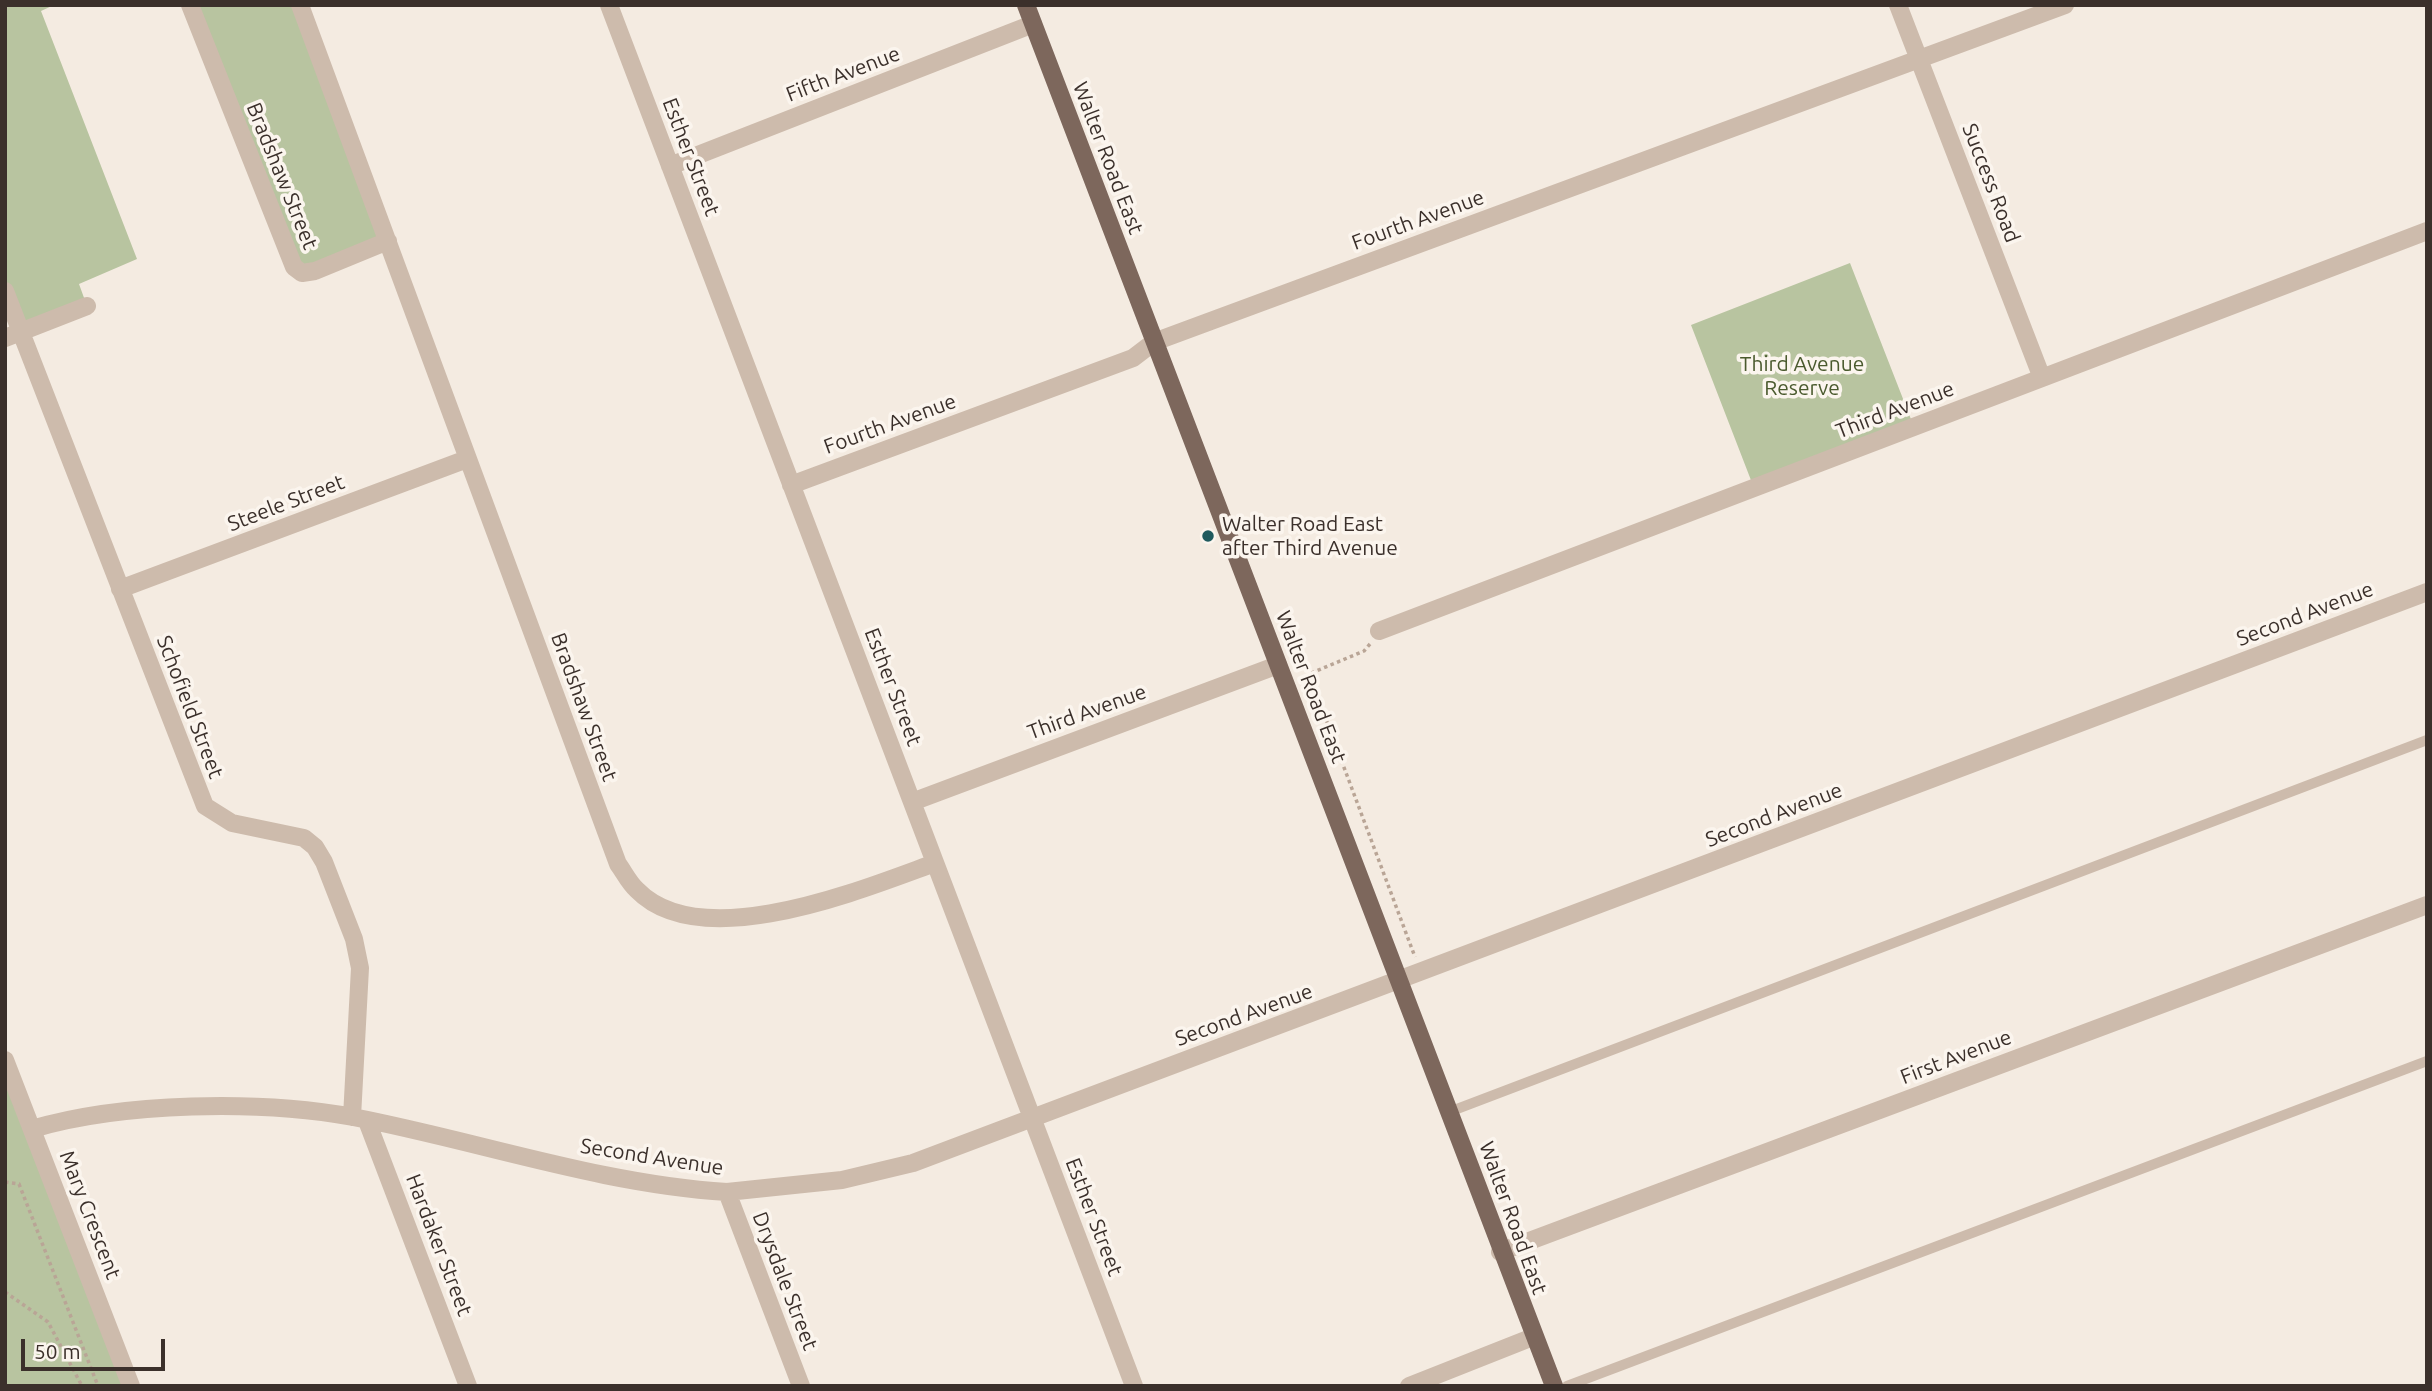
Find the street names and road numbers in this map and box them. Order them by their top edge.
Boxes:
street label: Fifth Avenue [782,41,904,107]
street label: Walter Road East [1067,78,1149,238]
street label: Esther Street [657,95,725,219]
street label: Bradshaw Street [241,99,323,253]
street label: Success Road [1957,120,2025,246]
street label: Fourth Avenue [1348,184,1488,256]
street label: Third Avenue [1832,376,1958,444]
street label: Fourth Avenue [820,388,960,460]
street label: Steele Street [224,469,348,537]
street label: Second Avenue [2233,576,2377,652]
street label: Walter Road East [1270,607,1352,767]
street label: Esther Street [859,625,927,749]
street label: Bradshaw Street [545,629,623,785]
street label: Schofield Street [151,632,229,782]
street label: Third Avenue [1024,679,1150,745]
street label: Second Avenue [1702,777,1846,853]
street label: Second Avenue [1172,978,1316,1052]
street label: First Avenue [1897,1024,2015,1090]
street label: Second Avenue [579,1133,725,1181]
street label: Walter Road East [1474,1138,1552,1298]
street label: Mary Crescent [54,1147,126,1283]
street label: Esther Street [1060,1155,1128,1279]
street label: Hardaker Street [400,1171,478,1319]
street label: Drysdale Street [747,1208,823,1354]

